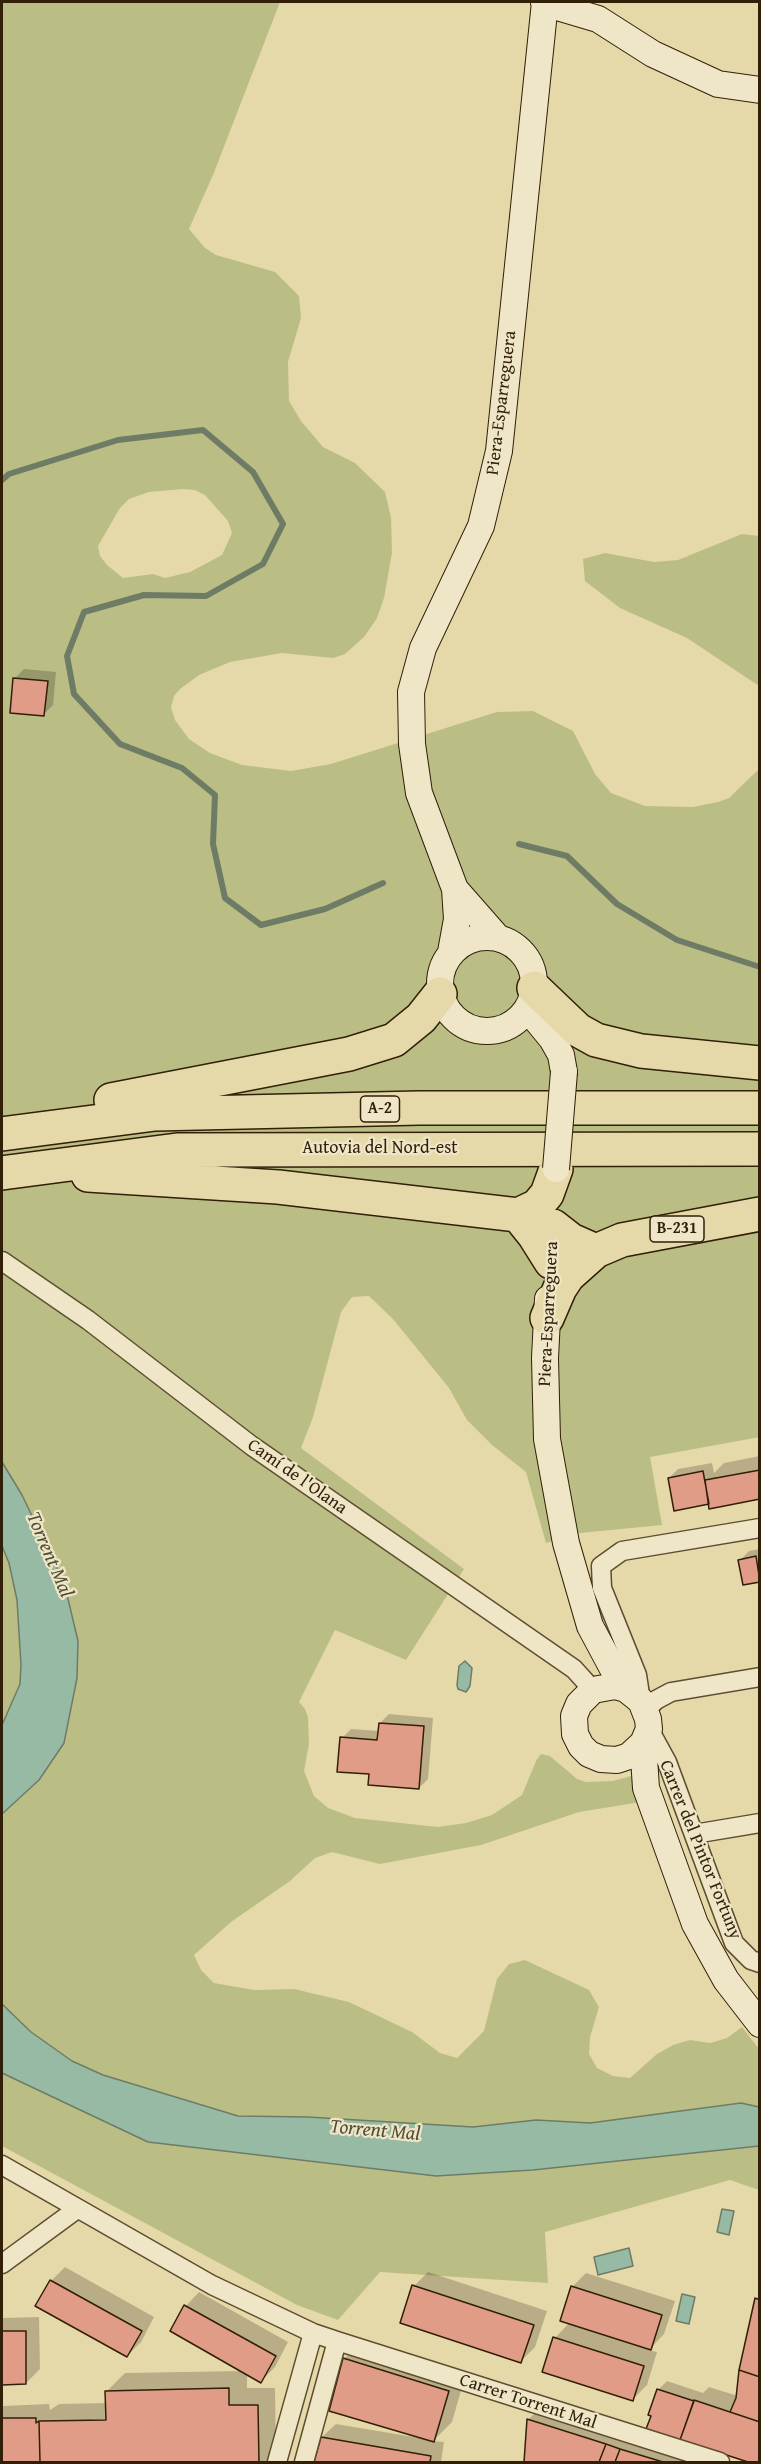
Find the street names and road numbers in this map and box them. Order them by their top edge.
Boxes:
street label: Piera-Esparreguera [482,329,522,477]
road number: A-2 [360,1096,400,1122]
street label: Autovia del Nord-est [302,1137,458,1159]
road number: B-231 [650,1216,704,1242]
street label: Piera-Esparreguera [534,1241,564,1387]
street label: Camí de l'Olana [243,1435,351,1519]
street label: Carrer del Pintor Fortuny [654,1757,746,1943]
street label: Carrer Torrent Mal [457,2370,599,2434]

